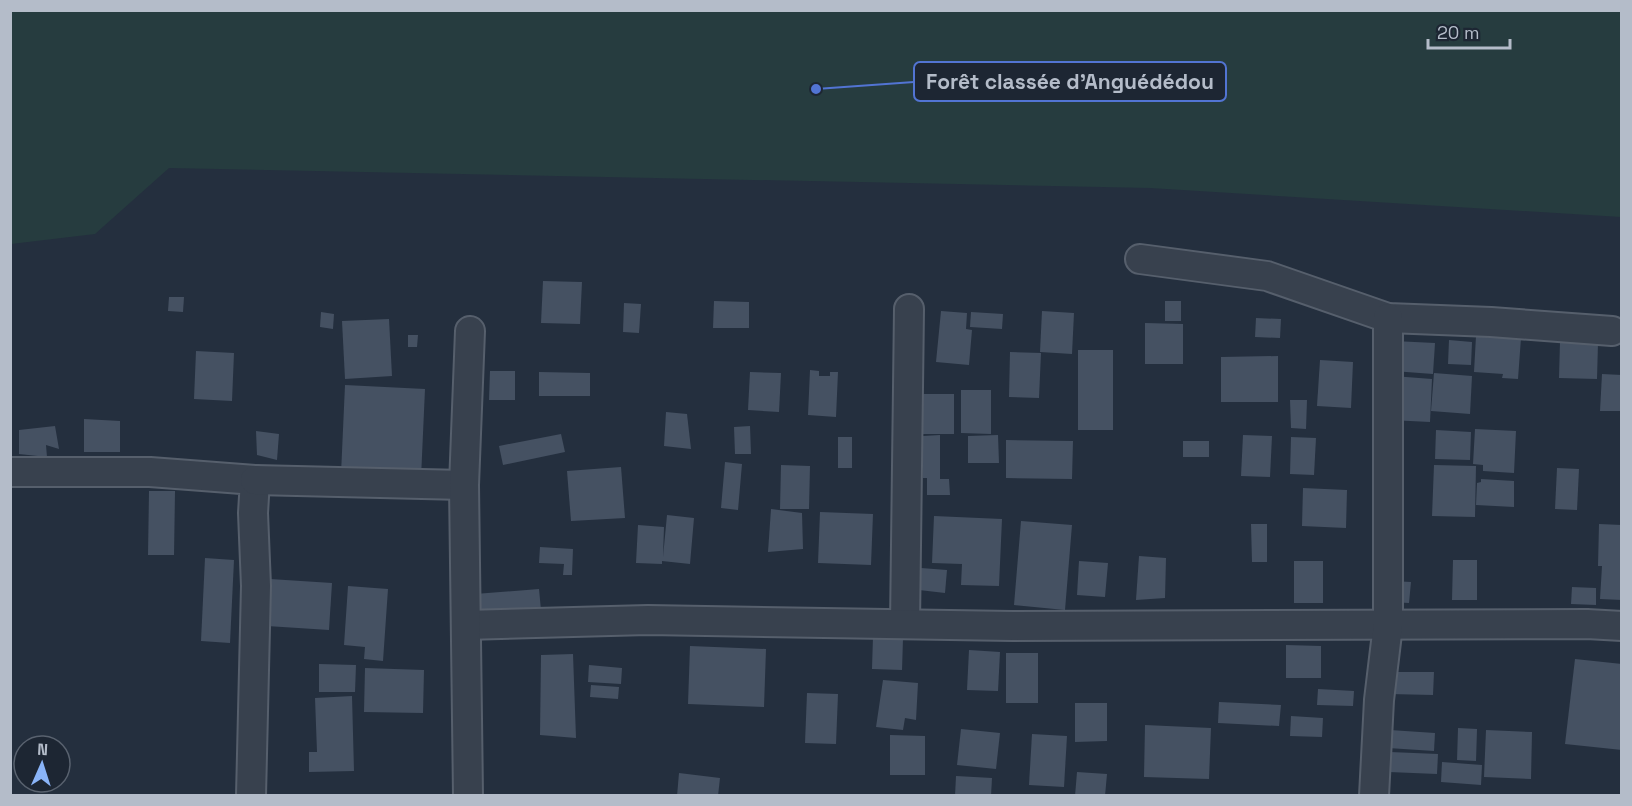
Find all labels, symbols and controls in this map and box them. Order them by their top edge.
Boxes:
scale bar [1428,12,1510,50]
text: 20 m [1437,21,1480,44]
callout: Forêt classée d’Anguédédou [914,62,1226,101]
text: Forêt classée d’Anguédédou [926,68,1214,95]
north arrow [12,734,72,794]
text: N [37,739,49,760]

